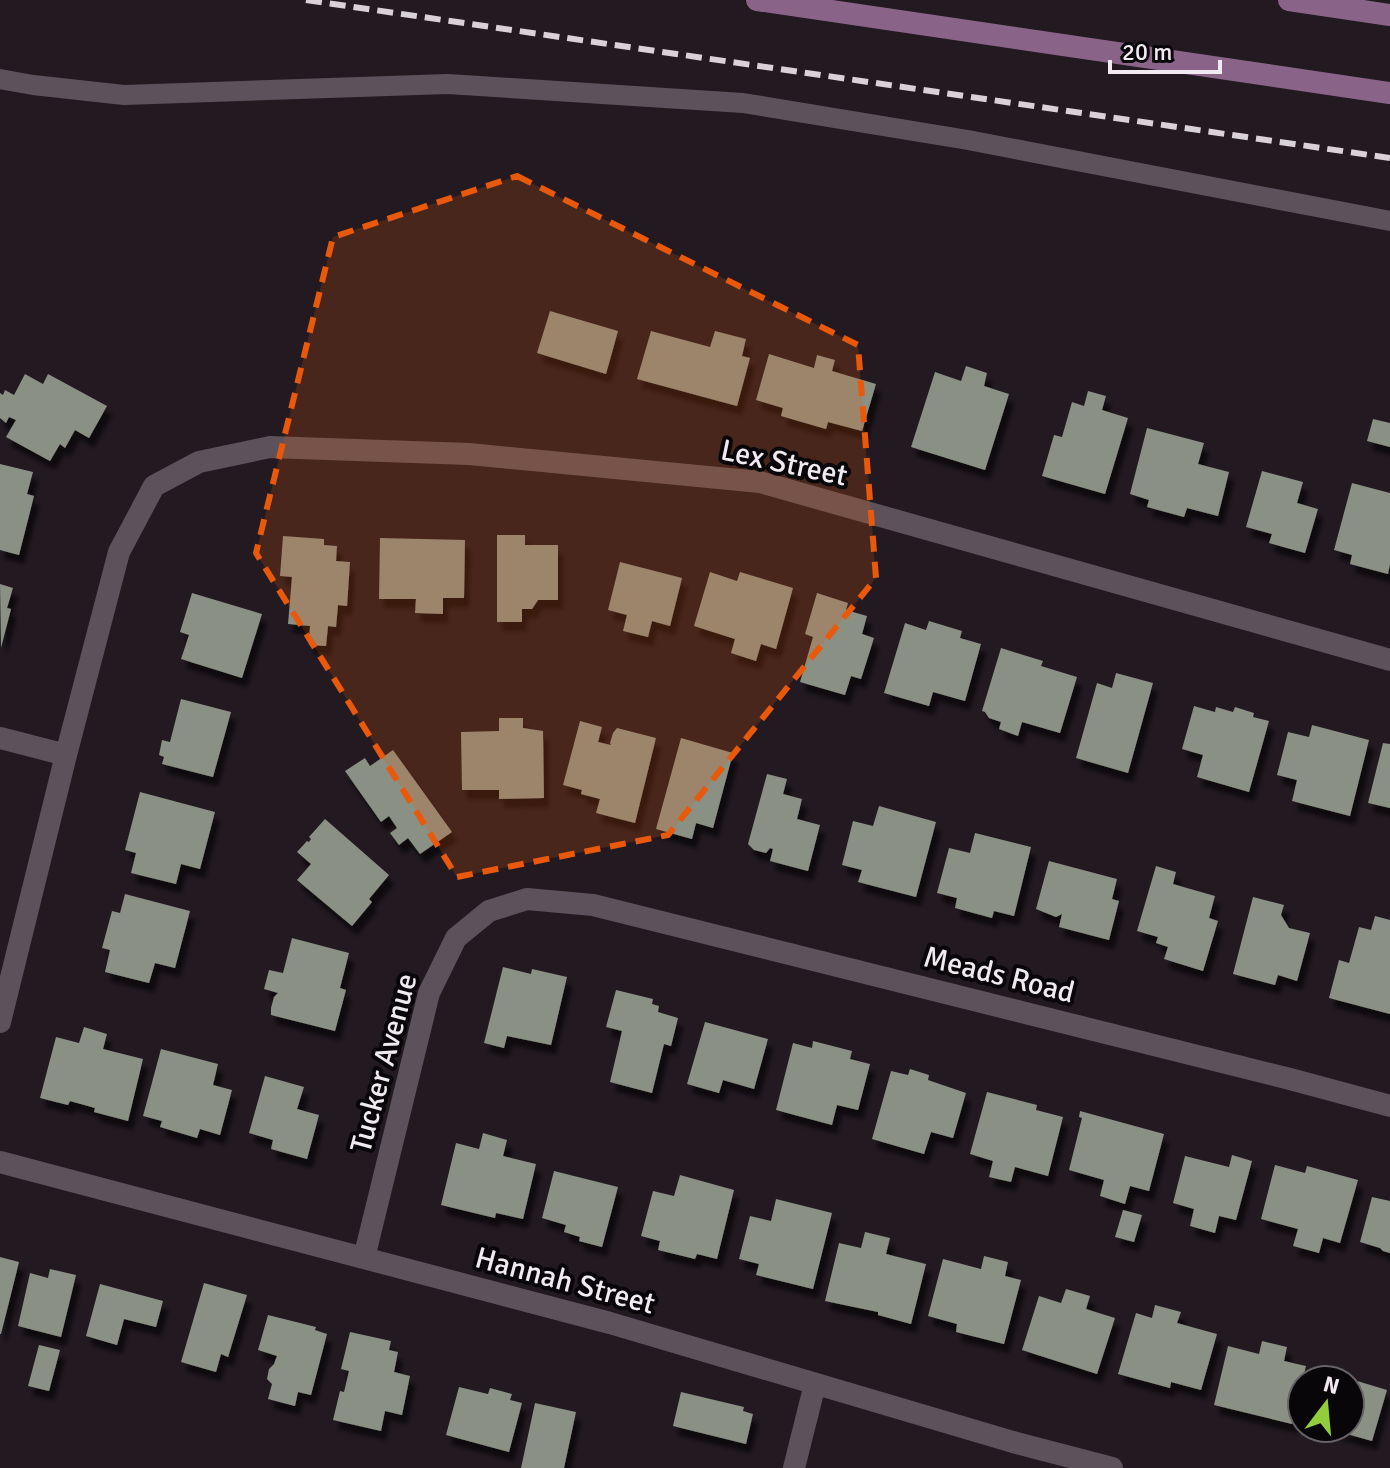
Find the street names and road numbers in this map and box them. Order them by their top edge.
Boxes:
street label: Lex Street [717,432,851,494]
street label: Meads Road [920,938,1078,1012]
street label: Tucker Avenue [342,969,426,1157]
street label: Hannah Street [471,1239,659,1323]

